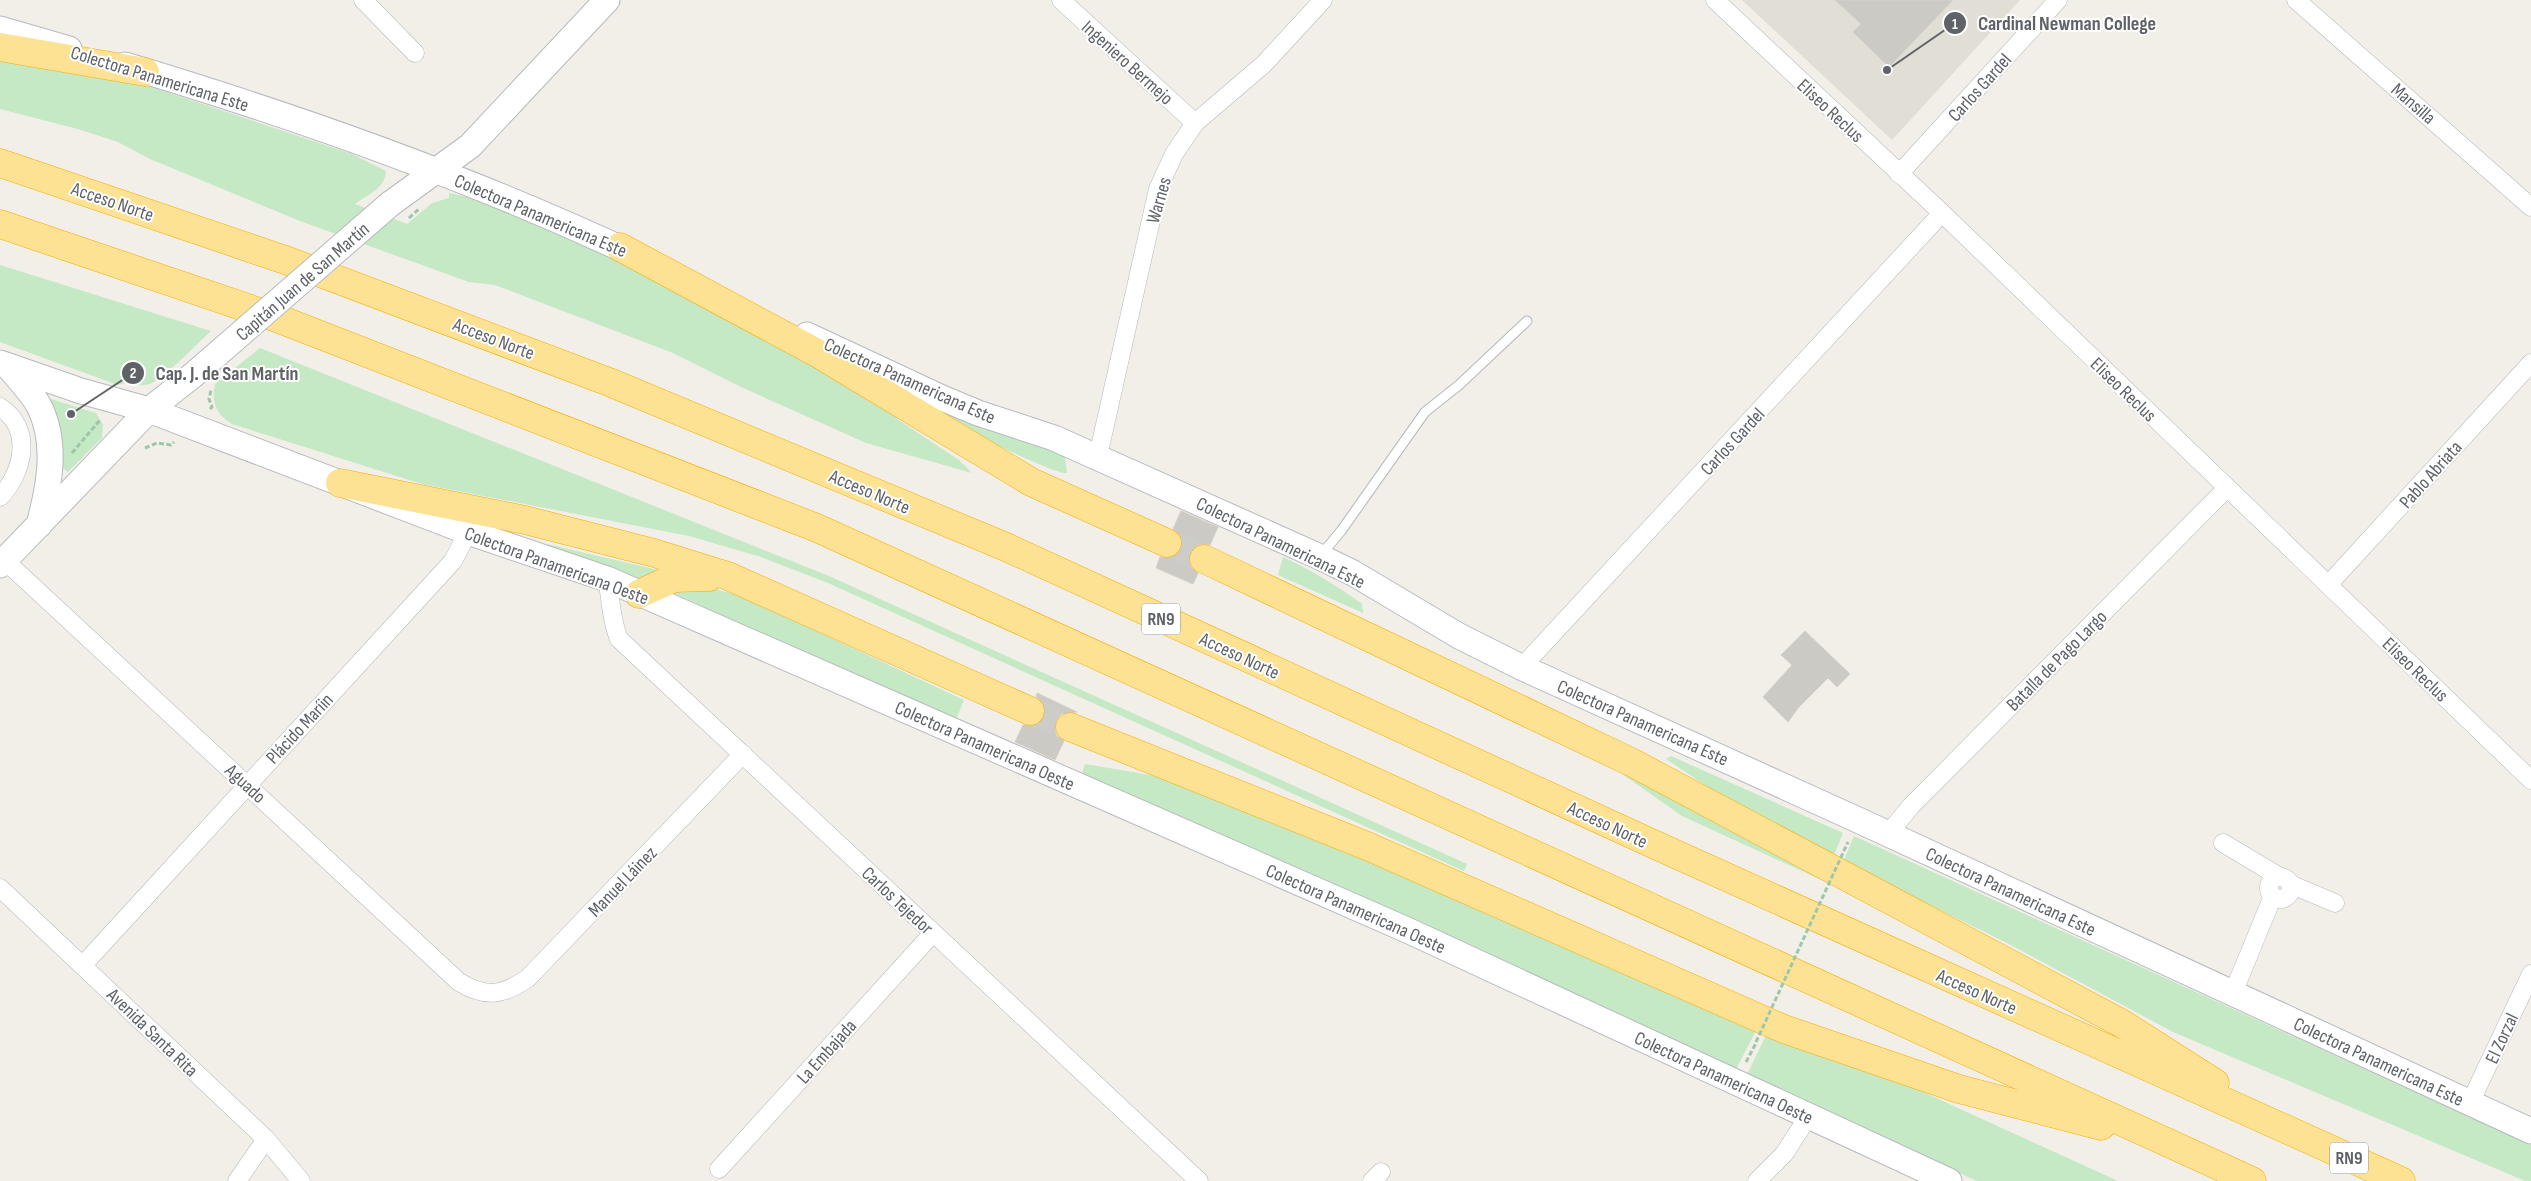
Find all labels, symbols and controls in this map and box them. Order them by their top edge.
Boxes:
callout: Cardinal Newman College [1943,6,2166,41]
text: Cardinal Newman College [1978,12,2156,36]
text: 1 [1952,15,1958,34]
street label: Ingeniero Bermejo [1077,16,1177,110]
street label: Colectora Panamericana Este [68,41,251,117]
street label: Carlos Gardel [1944,49,2017,127]
street label: Eliseo Reclus [1792,74,1868,148]
street label: Mansilla [2386,79,2440,130]
street label: Colectora Panamericana Este [451,170,630,263]
street label: Warnes [1142,174,1177,226]
street label: Acceso Norte [67,177,157,227]
street label: Capitán Juan de San Martín [232,218,374,346]
street label: Acceso Norte [449,313,537,365]
street label: Colectora Panamericana Este [820,333,999,430]
street label: Eliseo Reclus [2085,353,2161,427]
callout: Cap. J. de San Martín [120,355,308,390]
text: Cap. J. de San Martín [156,362,298,386]
text: 2 [130,364,136,383]
street label: Carlos Gardel [1696,404,1770,481]
street label: Pablo Abriata [2395,436,2467,514]
street label: Acceso Norte [825,465,913,520]
street label: Colectora Panamericana Este [1192,492,1369,594]
street label: Colectora Panamericana Oeste [461,522,652,610]
road number: RN9 [1142,604,1180,634]
street label: Batalla de Pago Largo [2002,606,2112,716]
street label: Acceso Norte [1195,627,1283,685]
street label: Eliseo Reclus [2377,633,2453,707]
street label: Colectora Panamericana Este [1553,675,1732,772]
street label: Plácido Maríin [262,689,339,769]
street label: Colectora Panamericana Oeste [891,696,1078,796]
street label: Aguado [219,759,270,809]
street label: Acceso Norte [1563,796,1651,854]
street label: Manuel Láinez [584,842,663,922]
street label: Colectora Panamericana Este [1922,843,2099,942]
street label: Colectora Panamericana Oeste [1262,859,1449,959]
street label: Carlos Tejedor [856,862,938,940]
street label: Acceso Norte [1932,964,2020,1020]
street label: Avenida Santa Rita [101,983,202,1082]
street label: El Zorzal [2481,1010,2524,1067]
street label: Colectora Panamericana Este [2290,1013,2467,1112]
street label: La Embajada [792,1015,862,1089]
street label: Colectora Panamericana Oeste [1631,1027,1816,1130]
road number: RN9 [2330,1142,2368,1174]

